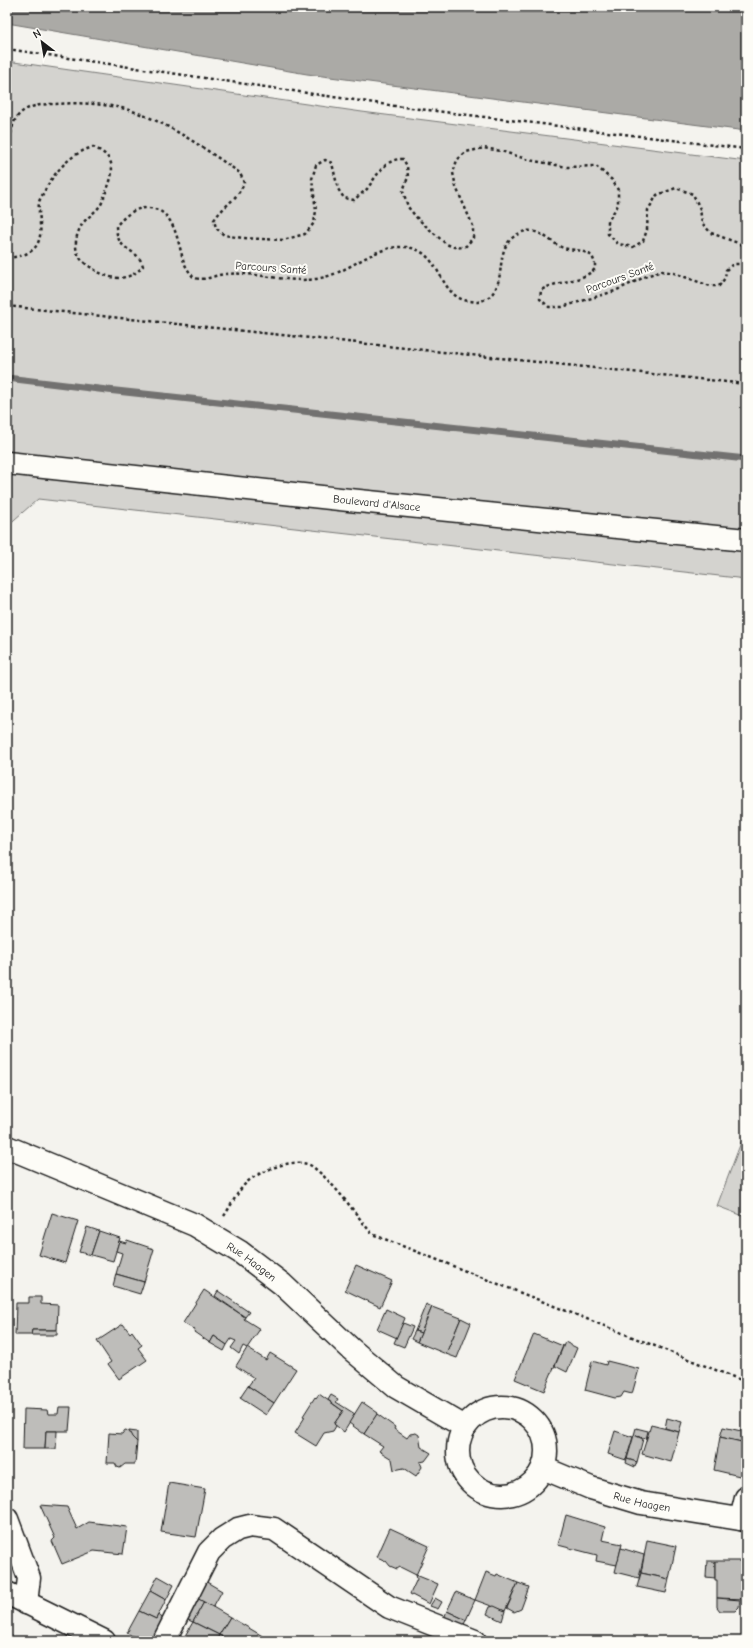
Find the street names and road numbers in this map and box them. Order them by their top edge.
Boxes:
street label: Parcours Santé [235,259,307,277]
street label: Parcours Santé [584,260,656,296]
street label: Boulevard d'Alsace [333,492,422,514]
street label: Rue Haagen [225,1239,279,1284]
street label: Rue Haagen [612,1489,672,1514]

